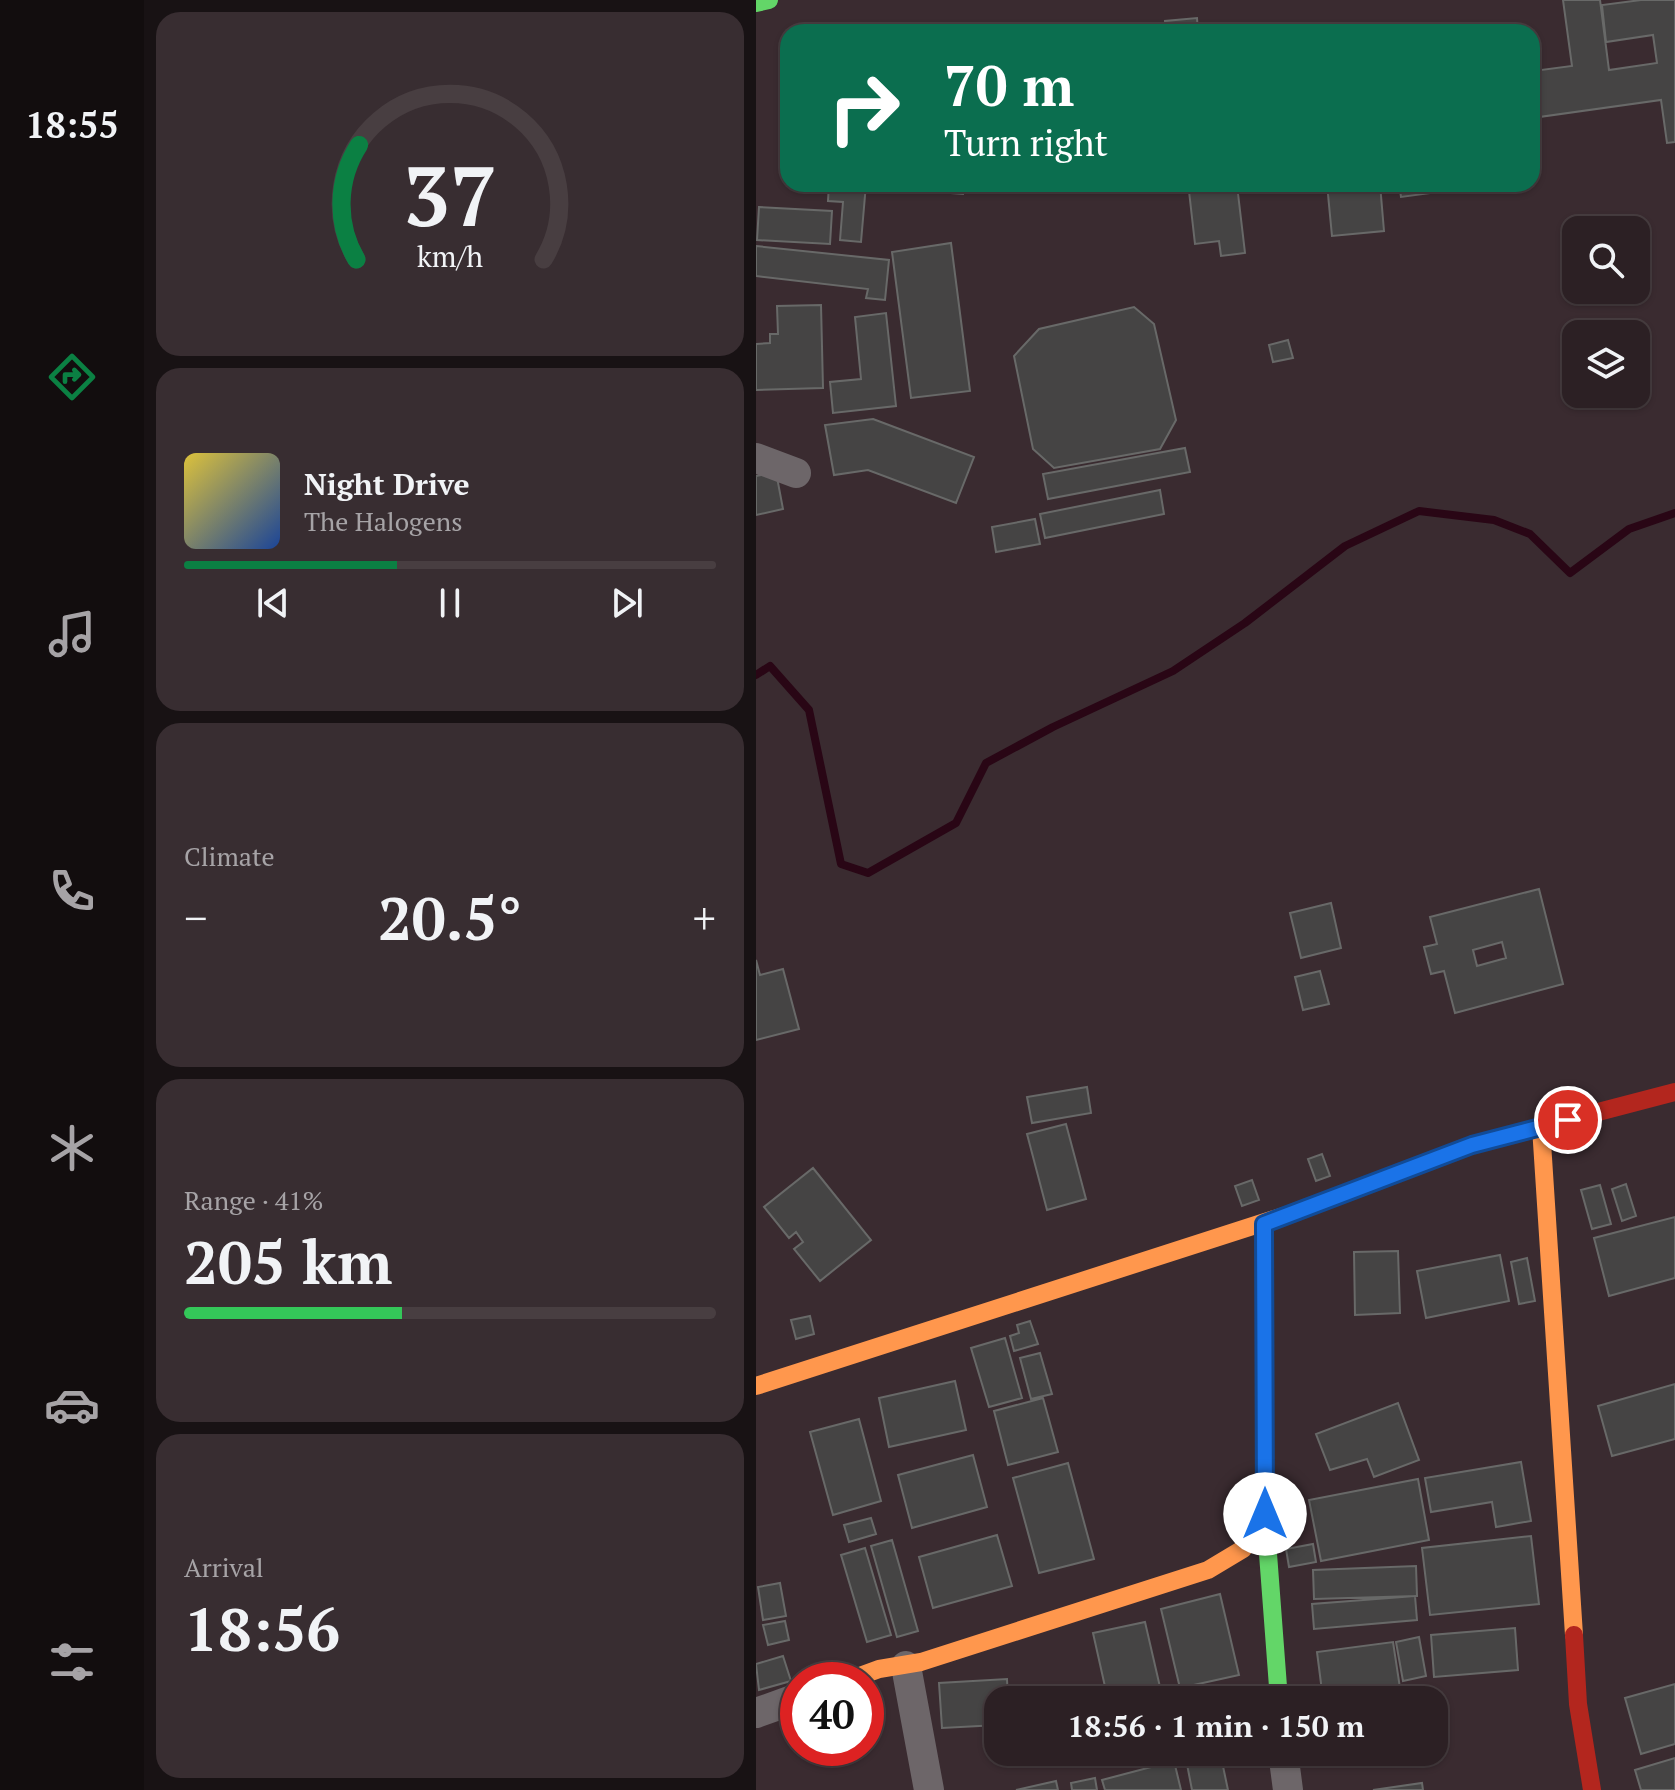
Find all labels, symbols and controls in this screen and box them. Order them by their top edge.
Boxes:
text: 70 m [944,48,1074,122]
icon: right [812,56,916,160]
text: 18:55 [25,101,119,148]
text: Turn right [944,119,1108,166]
text: 37 [403,139,497,249]
map controls [1562,216,1650,408]
button: search [1562,216,1650,304]
text: km/h [417,237,483,275]
button: layers [1562,320,1650,408]
icon: directions [44,349,100,405]
text: Night Drive [304,464,470,504]
text: The Halogens [304,504,462,538]
icon: previous [251,581,295,625]
icon: pause [428,581,472,625]
icon: next [605,581,649,625]
icon: music [44,606,100,662]
text: Climate [184,839,275,873]
icon: phone [44,863,100,919]
text: 20.5° [378,878,522,957]
text: − [184,888,207,947]
text: + [693,888,716,947]
pin [1534,1086,1602,1154]
icon: arrive [1546,1098,1590,1142]
icon: climate [44,1120,100,1176]
text: Range · 41% [184,1183,323,1217]
text: 205 km [184,1222,392,1301]
icon: car [44,1377,100,1433]
position arrow [1223,1472,1307,1556]
text: Arrival [184,1550,264,1584]
text: 18:56 [184,1589,340,1668]
icon: filters [44,1634,100,1690]
speed limit sign: 40 [780,1662,884,1766]
text: 18:56 · 1 min · 150 m [1068,1706,1364,1746]

